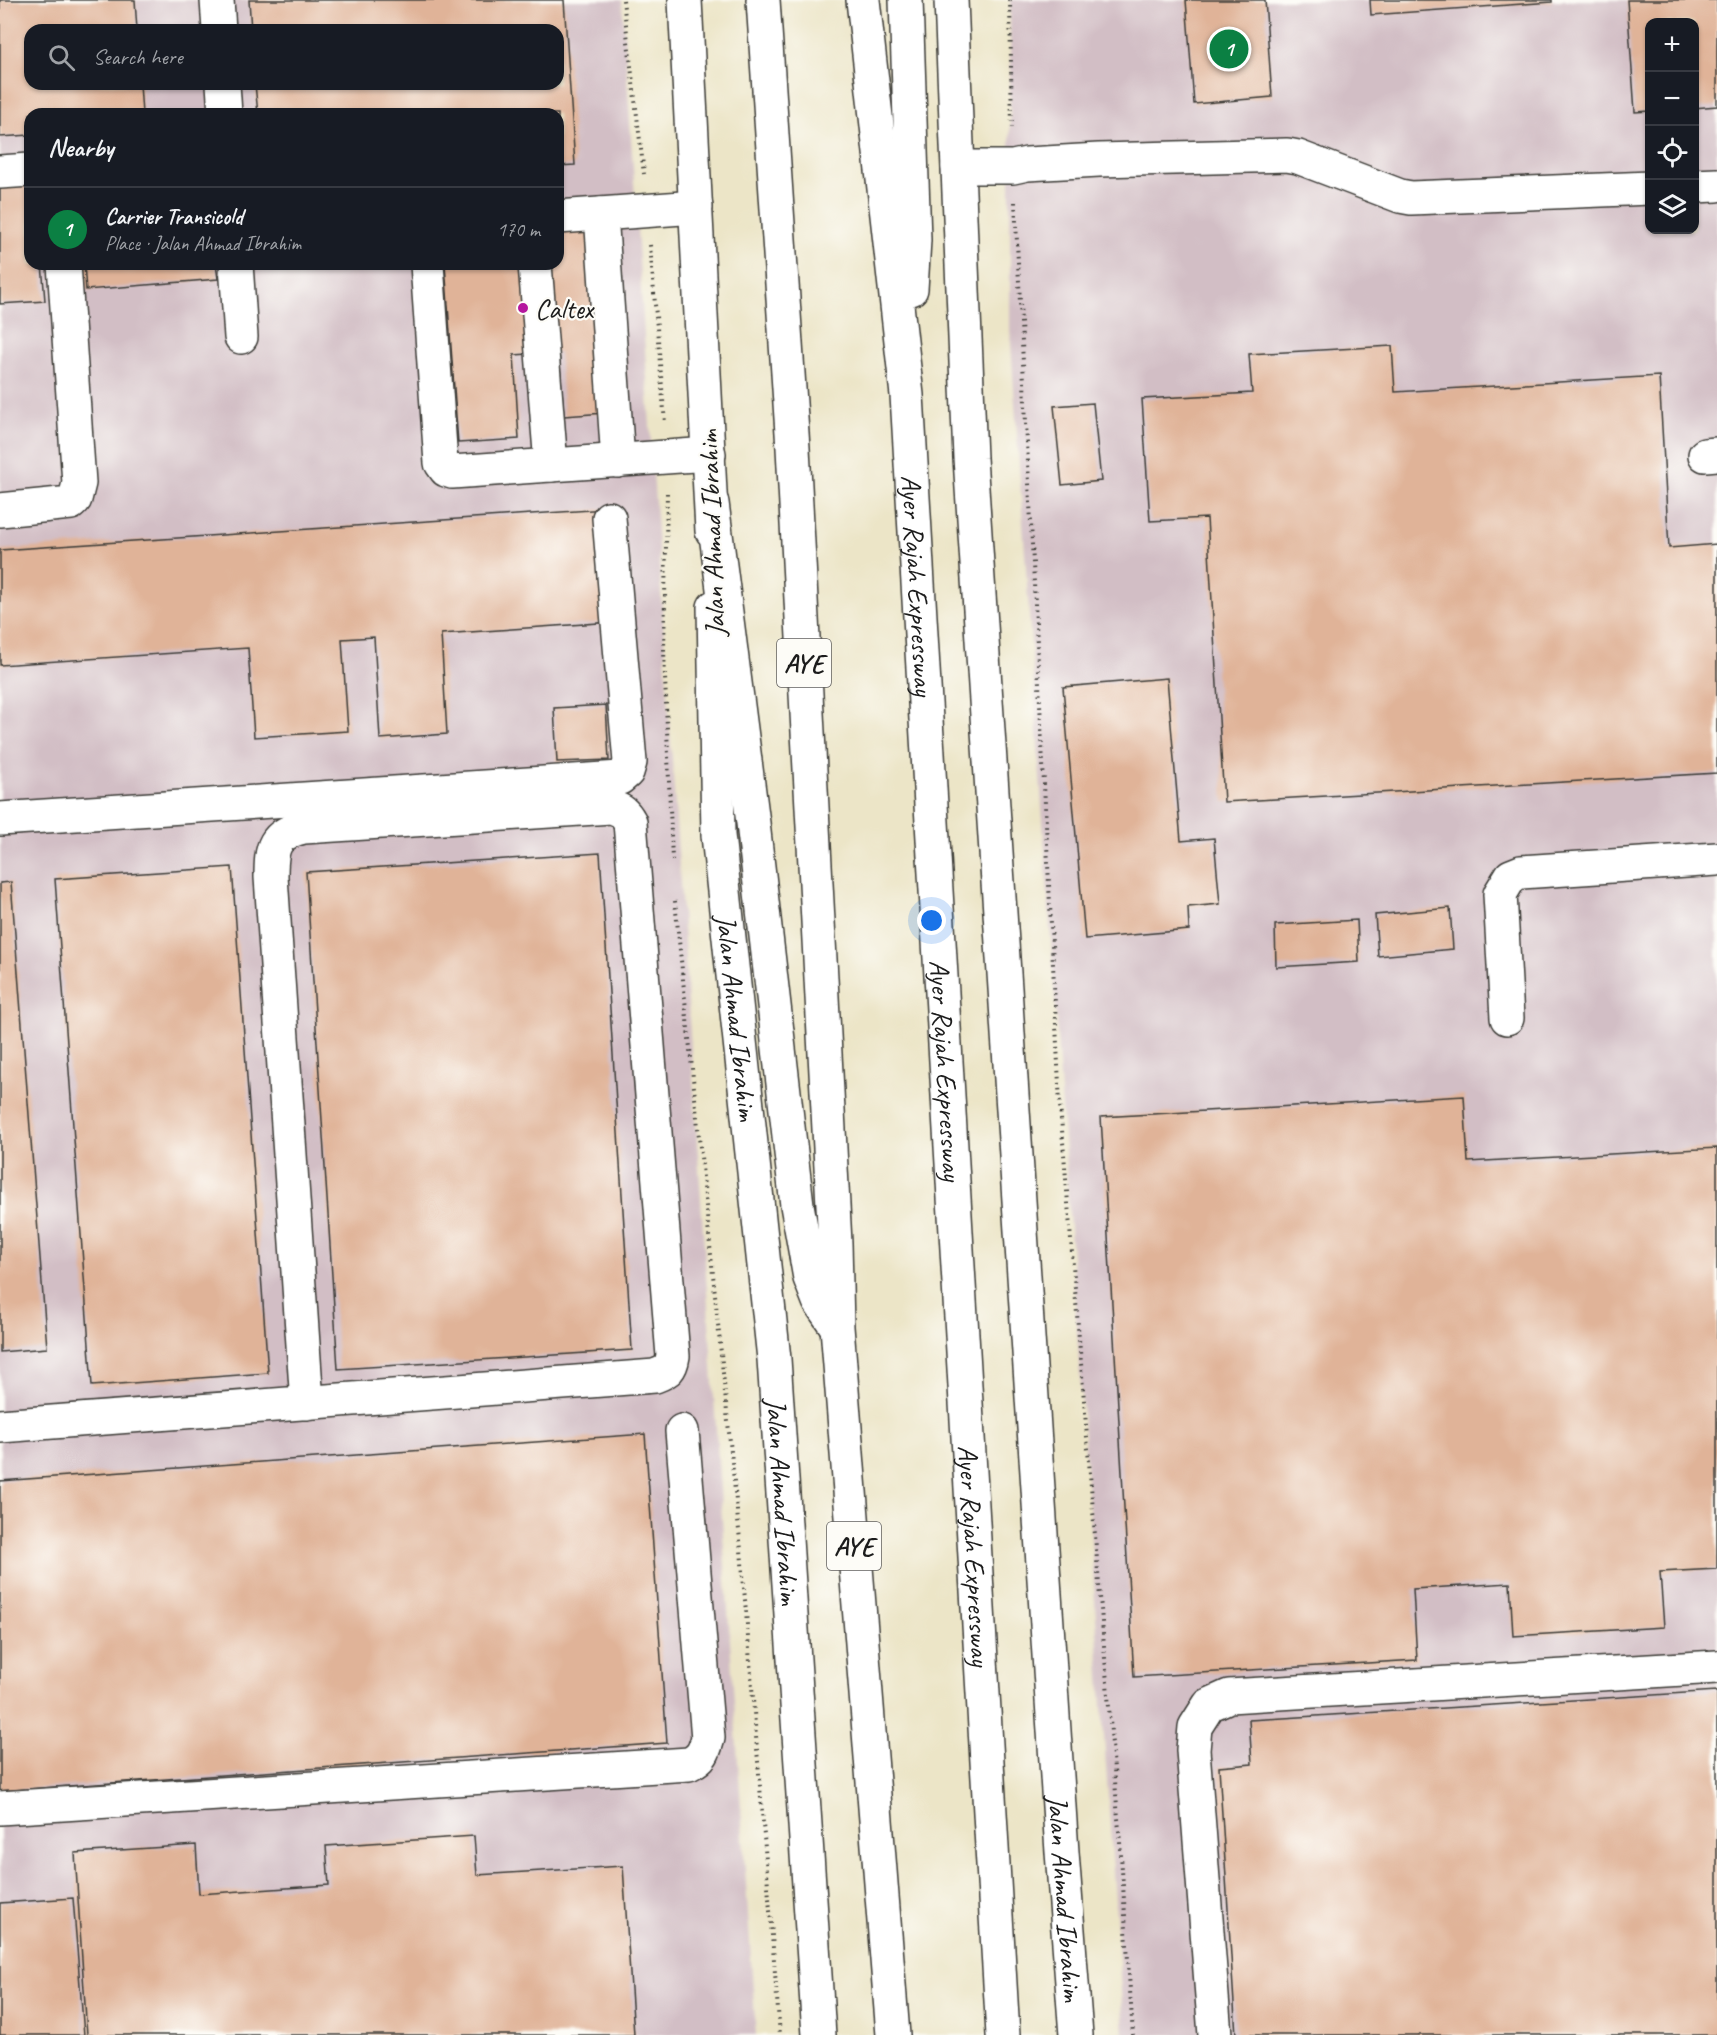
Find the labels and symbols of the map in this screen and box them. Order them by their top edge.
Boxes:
pin: 1 [1210,26,1248,72]
place label: Caltex [535,291,596,326]
marker: Caltex [516,301,530,315]
street label: Jalan Ahmad Ibrahim [690,428,733,639]
street label: Ayer Rajah Expressway [894,474,942,699]
road number: AYE [777,639,831,687]
your location [917,906,946,935]
street label: Jalan Ahmad Ibrahim [708,911,766,1124]
street label: Ayer Rajah Expressway [922,959,970,1184]
street label: Jalan Ahmad Ibrahim [759,1395,807,1607]
street label: Ayer Rajah Expressway [951,1444,999,1669]
road number: AYE [827,1522,881,1570]
street label: Jalan Ahmad Ibrahim [1040,1792,1090,2004]

